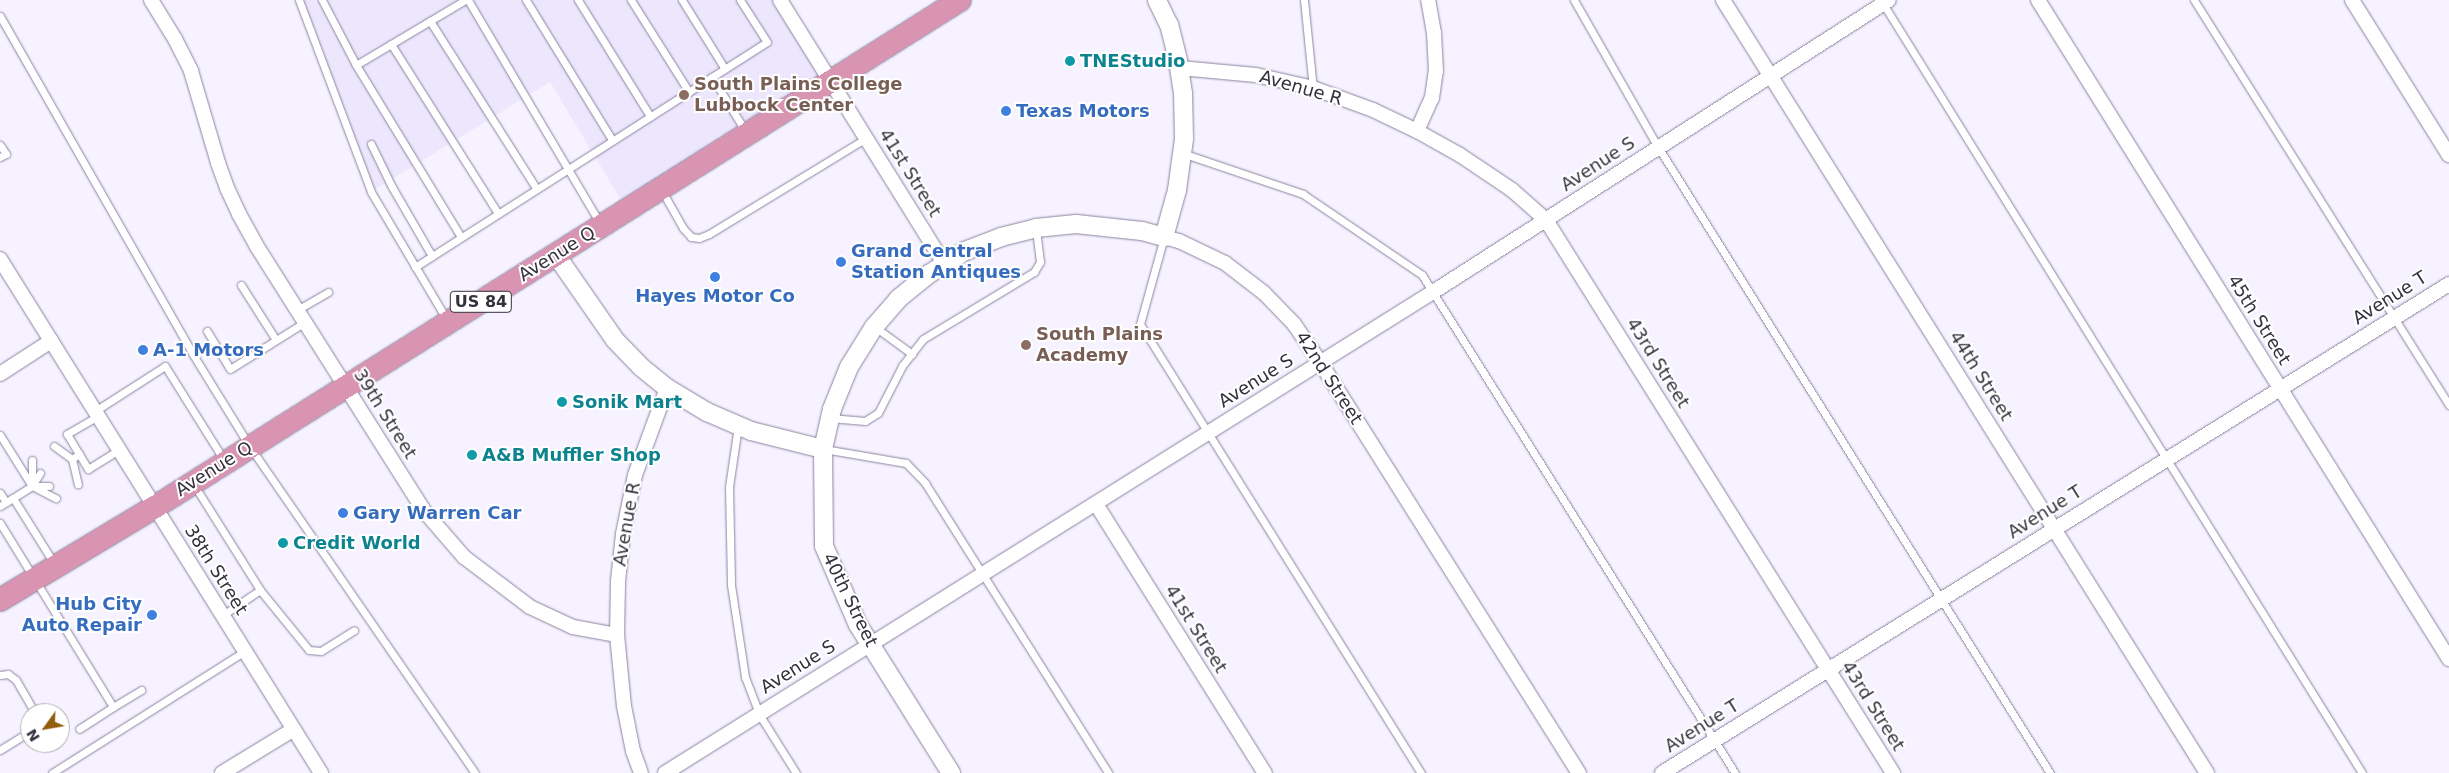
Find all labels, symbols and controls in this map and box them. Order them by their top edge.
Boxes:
place label: TNEStudio [1080,50,1185,72]
marker: TNEStudio [1064,55,1076,67]
street label: Avenue R [1257,66,1345,110]
place label: South Plains College Lubbock Center [694,74,903,116]
marker: South Plains College Lubbock Center [678,89,690,101]
place label: Texas Motors [1016,100,1150,122]
marker: Texas Motors [1000,105,1012,117]
street label: 41st Street [874,125,946,221]
street label: Avenue S [1557,132,1639,196]
street label: Avenue Q [514,222,600,286]
place label: Grand Central Station Antiques [851,241,1021,284]
marker: Grand Central Station Antiques [835,256,847,268]
street label: Avenue T [2349,267,2431,329]
marker: Hayes Motor Co [709,271,721,283]
street label: 45th Street [2223,271,2295,369]
place label: Hayes Motor Co [635,285,795,307]
road number: US 84 [450,288,512,316]
street label: 43rd Street [1622,314,1694,412]
place label: South Plains Academy [1036,324,1163,366]
street label: 44th Street [1945,327,2017,425]
street label: 42nd Street [1291,328,1367,428]
place label: A-1 Motors [153,339,264,361]
marker: South Plains Academy [1020,339,1032,351]
marker: A-1 Motors [137,344,149,356]
street label: Avenue S [1215,350,1297,412]
street label: 39th Street [349,365,421,463]
place label: Sonik Mart [572,391,682,413]
marker: Sonik Mart [556,396,568,408]
street label: Avenue Q [171,437,257,501]
place label: A&B Muffler Shop [482,444,661,466]
marker: A&B Muffler Shop [466,449,478,461]
street label: Avenue R [609,480,645,568]
street label: Avenue T [2004,481,2086,543]
place label: Gary Warren Car [353,502,521,524]
marker: Gary Warren Car [337,507,349,519]
street label: 38th Street [180,521,252,619]
place label: Credit World [293,532,421,554]
marker: Credit World [277,537,289,549]
street label: 40th Street [818,550,882,650]
street label: 41st Street [1160,581,1232,677]
place label: Hub City Auto Repair [22,594,142,636]
marker: Hub City Auto Repair [146,609,158,621]
street label: Avenue S [757,636,839,698]
street label: 43rd Street [1837,657,1909,755]
street label: Avenue T [1661,695,1743,757]
north arrow [20,703,70,753]
text: N [23,726,43,745]

